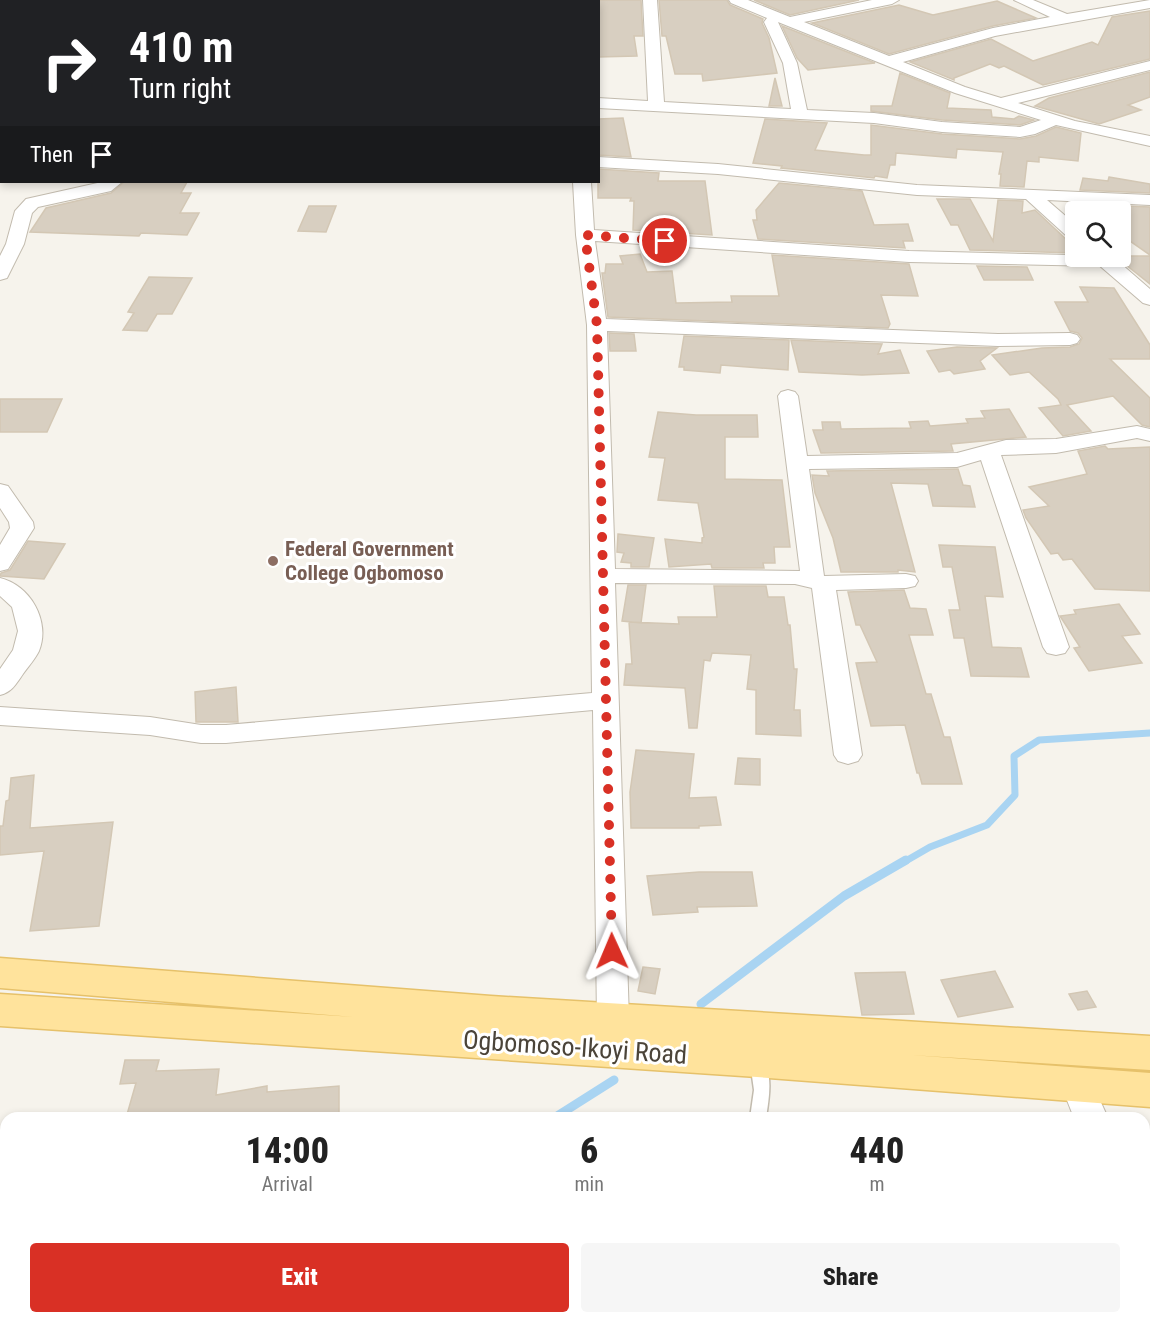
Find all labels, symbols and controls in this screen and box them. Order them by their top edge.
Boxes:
text: 410 m [129,23,234,72]
icon: right [30,24,108,102]
text: Turn right [129,73,231,105]
icon: arrive [85,138,118,171]
text: Then [30,142,73,167]
map controls [1065,201,1131,267]
button: search [1065,201,1131,267]
pin [639,215,690,266]
icon: arrive [648,224,681,257]
place label: Federal Government College Ogbomoso [285,537,454,585]
marker: Federal Government College Ogbomoso [266,554,280,568]
position arrow [580,919,644,983]
street label: Ogbomoso-Ikoyi Road [462,1024,688,1070]
text: 14:00 [246,1130,329,1172]
text: 6 [580,1130,598,1172]
text: 440 [849,1130,904,1172]
text: Arrival [262,1172,313,1196]
text: min [575,1172,604,1196]
text: m [869,1172,884,1196]
button: Exit [30,1243,569,1312]
button: Share [581,1243,1120,1312]

